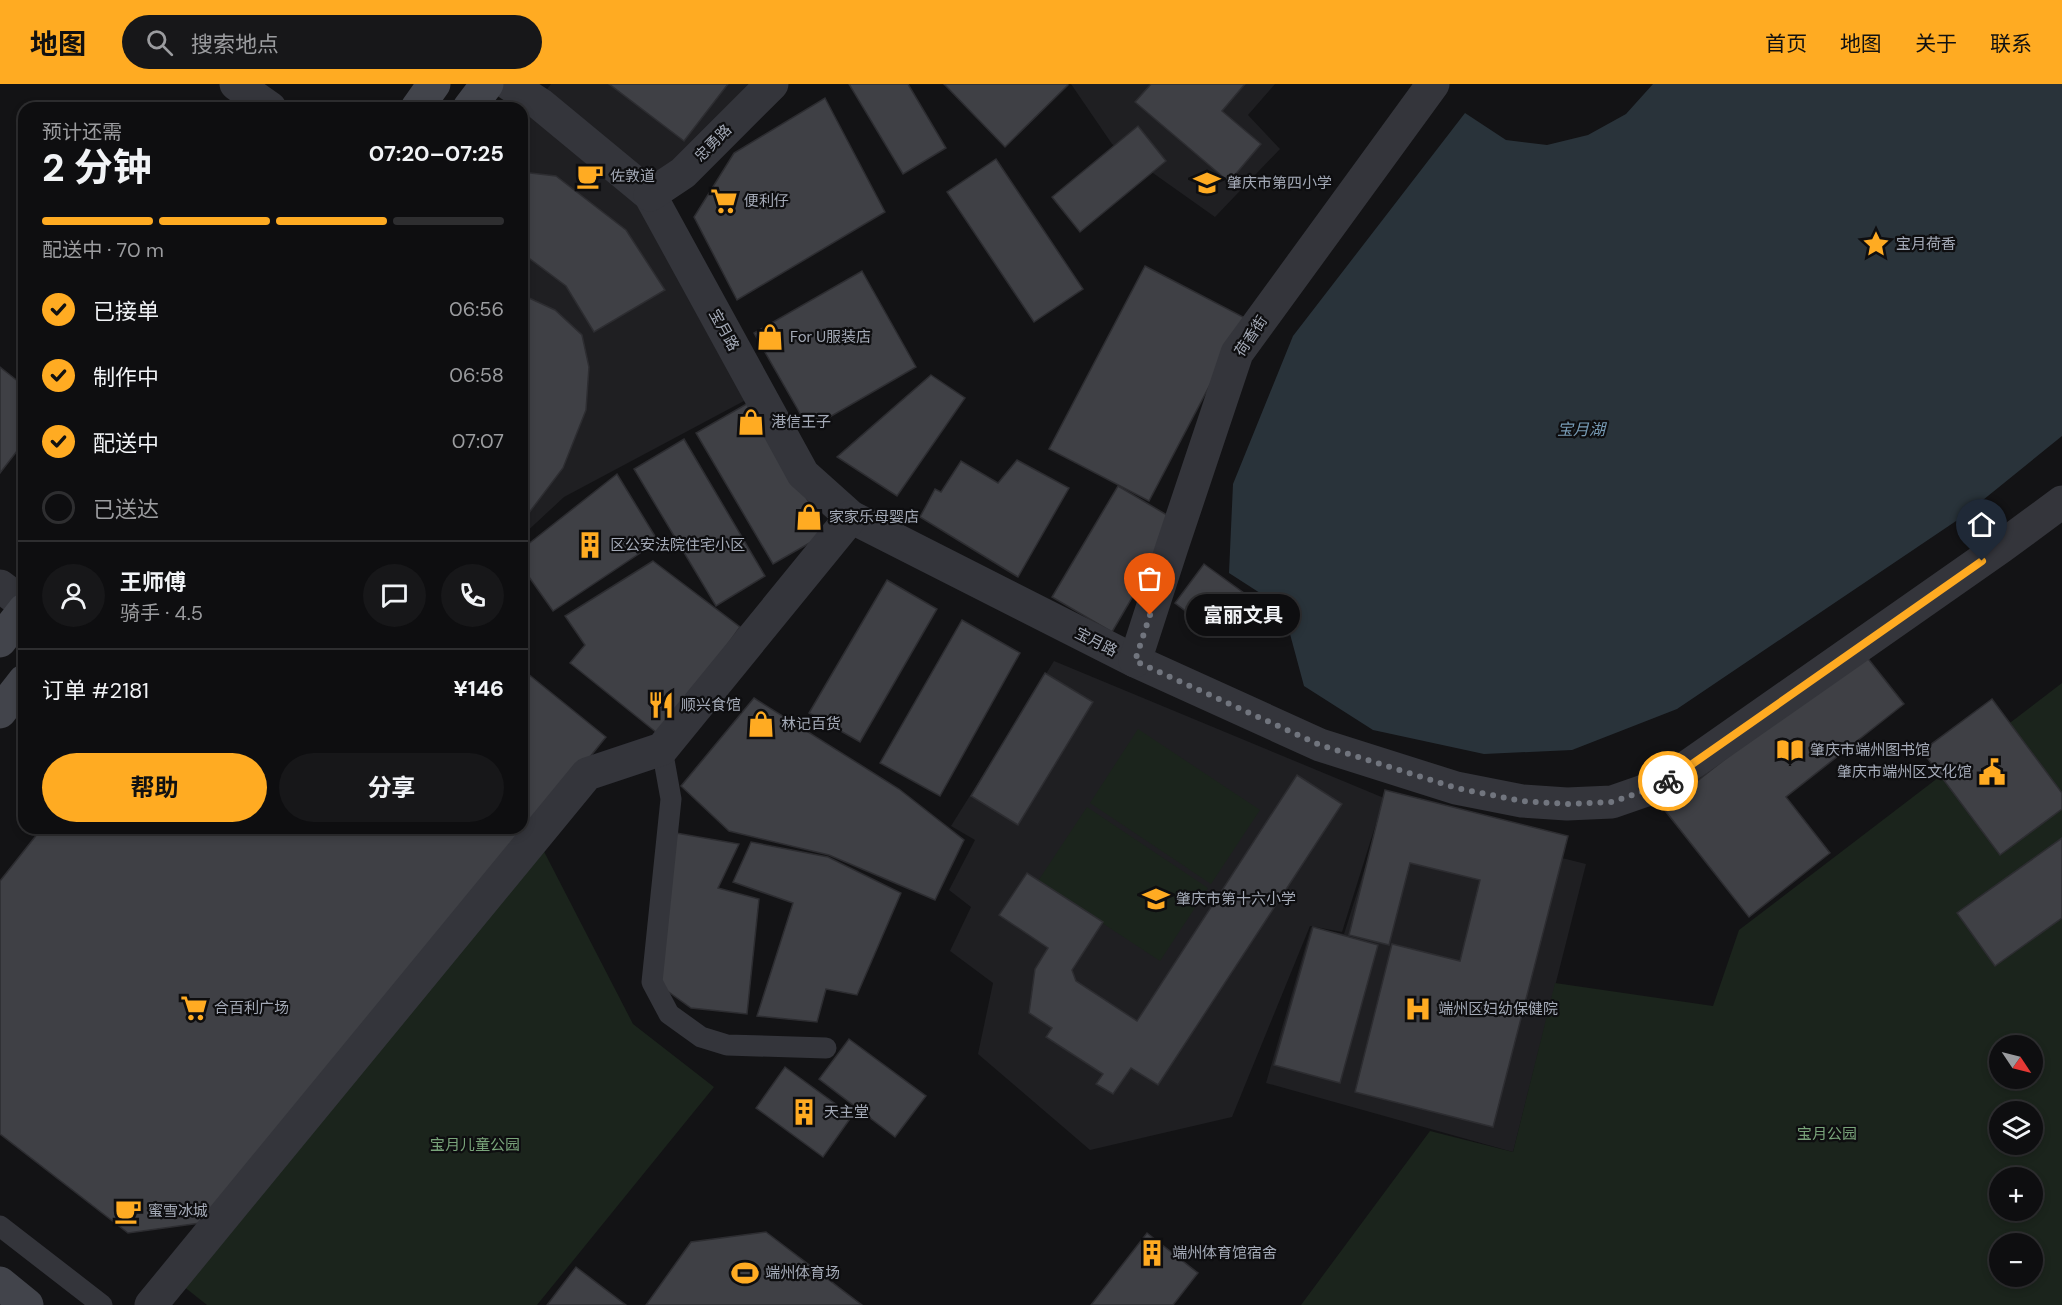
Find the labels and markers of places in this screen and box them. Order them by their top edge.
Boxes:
cafe icon: 佐敦道 [575,161,605,191]
place label: 佐敦道 [610,166,655,186]
school or university icon: 肇庆市第四小学 [1192,168,1222,198]
place label: 肇庆市第四小学 [1227,173,1332,193]
supermarket icon: 便利仔 [709,186,739,216]
place label: 便利仔 [744,191,789,211]
place icon: 宝月荷香 [1861,229,1891,259]
place label: 宝月荷香 [1896,234,1956,254]
shop icon: For U服装店 [755,322,785,352]
place label: For U服装店 [790,327,871,347]
shop icon: 港信王子 [736,407,766,437]
place label: 港信王子 [771,412,831,432]
pin [1956,499,2007,561]
shop icon: 家家乐母婴店 [794,502,824,532]
place label: 家家乐母婴店 [829,507,919,527]
building icon: 区公安法院住宅小区 [575,530,605,560]
place label: 区公安法院住宅小区 [610,535,745,555]
pin [1124,553,1175,615]
callout: 富丽文具 [1186,594,1300,636]
restaurant icon: 顺兴食馆 [646,690,676,720]
place label: 顺兴食馆 [681,695,741,715]
shop icon: 林记百货 [746,709,776,739]
place label: 林记百货 [781,714,841,734]
library icon: 肇庆市端州图书馆 [1775,735,1805,765]
place label: 肇庆市端州图书馆 [1810,740,1930,760]
public building icon: 肇庆市端州区文化馆 [1977,757,2007,787]
place label: 肇庆市端州区文化馆 [1837,762,1972,782]
school or university icon: 肇庆市第十六小学 [1141,884,1171,914]
place label: 肇庆市第十六小学 [1176,889,1296,909]
supermarket icon: 合百利广场 [179,993,209,1023]
hospital icon: 端州区妇幼保健院 [1403,994,1433,1024]
place label: 合百利广场 [214,998,289,1018]
place label: 端州区妇幼保健院 [1438,999,1558,1019]
building icon: 天主堂 [789,1097,819,1127]
place label: 天主堂 [824,1102,869,1122]
cafe icon: 蜜雪冰城 [113,1196,143,1226]
place label: 蜜雪冰城 [148,1201,208,1221]
building icon: 端州体育馆宿舍 [1137,1238,1167,1268]
place label: 端州体育馆宿舍 [1172,1243,1277,1263]
sports icon: 端州体育场 [730,1258,760,1288]
place label: 端州体育场 [765,1263,840,1283]

